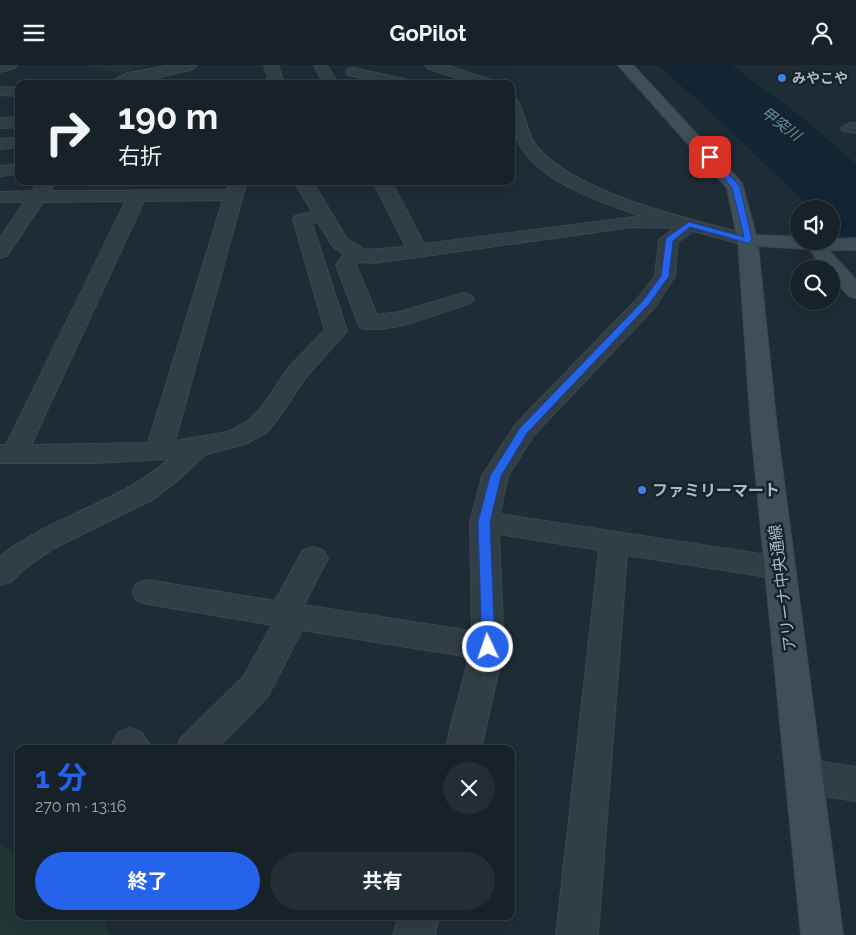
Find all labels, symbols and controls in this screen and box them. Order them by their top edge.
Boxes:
icon: menu [20,19,48,47]
icon: person [808,19,836,47]
text: GoPilot [390,20,466,46]
place label: みやこや [792,70,848,86]
marker: みやこや [776,72,788,84]
text: 190 m [118,96,218,137]
icon: right [35,100,100,165]
water label: 甲突川 [758,103,806,146]
pin [689,136,731,178]
text: 右折 [118,143,162,169]
icon: arrive [696,143,724,171]
map controls [790,200,840,310]
button: sound [790,200,840,250]
button: search [790,260,840,310]
place label: ファミリーマート [652,481,780,500]
marker: ファミリーマート [636,484,648,496]
street label: アリーナ中央通線 [765,523,800,653]
position arrow [461,620,513,672]
text: 1 分 [35,760,87,795]
button: close [443,762,495,814]
text: 270 m · 13:16 [35,797,127,816]
button: 終了 [35,852,260,910]
button: 共有 [270,852,495,910]

